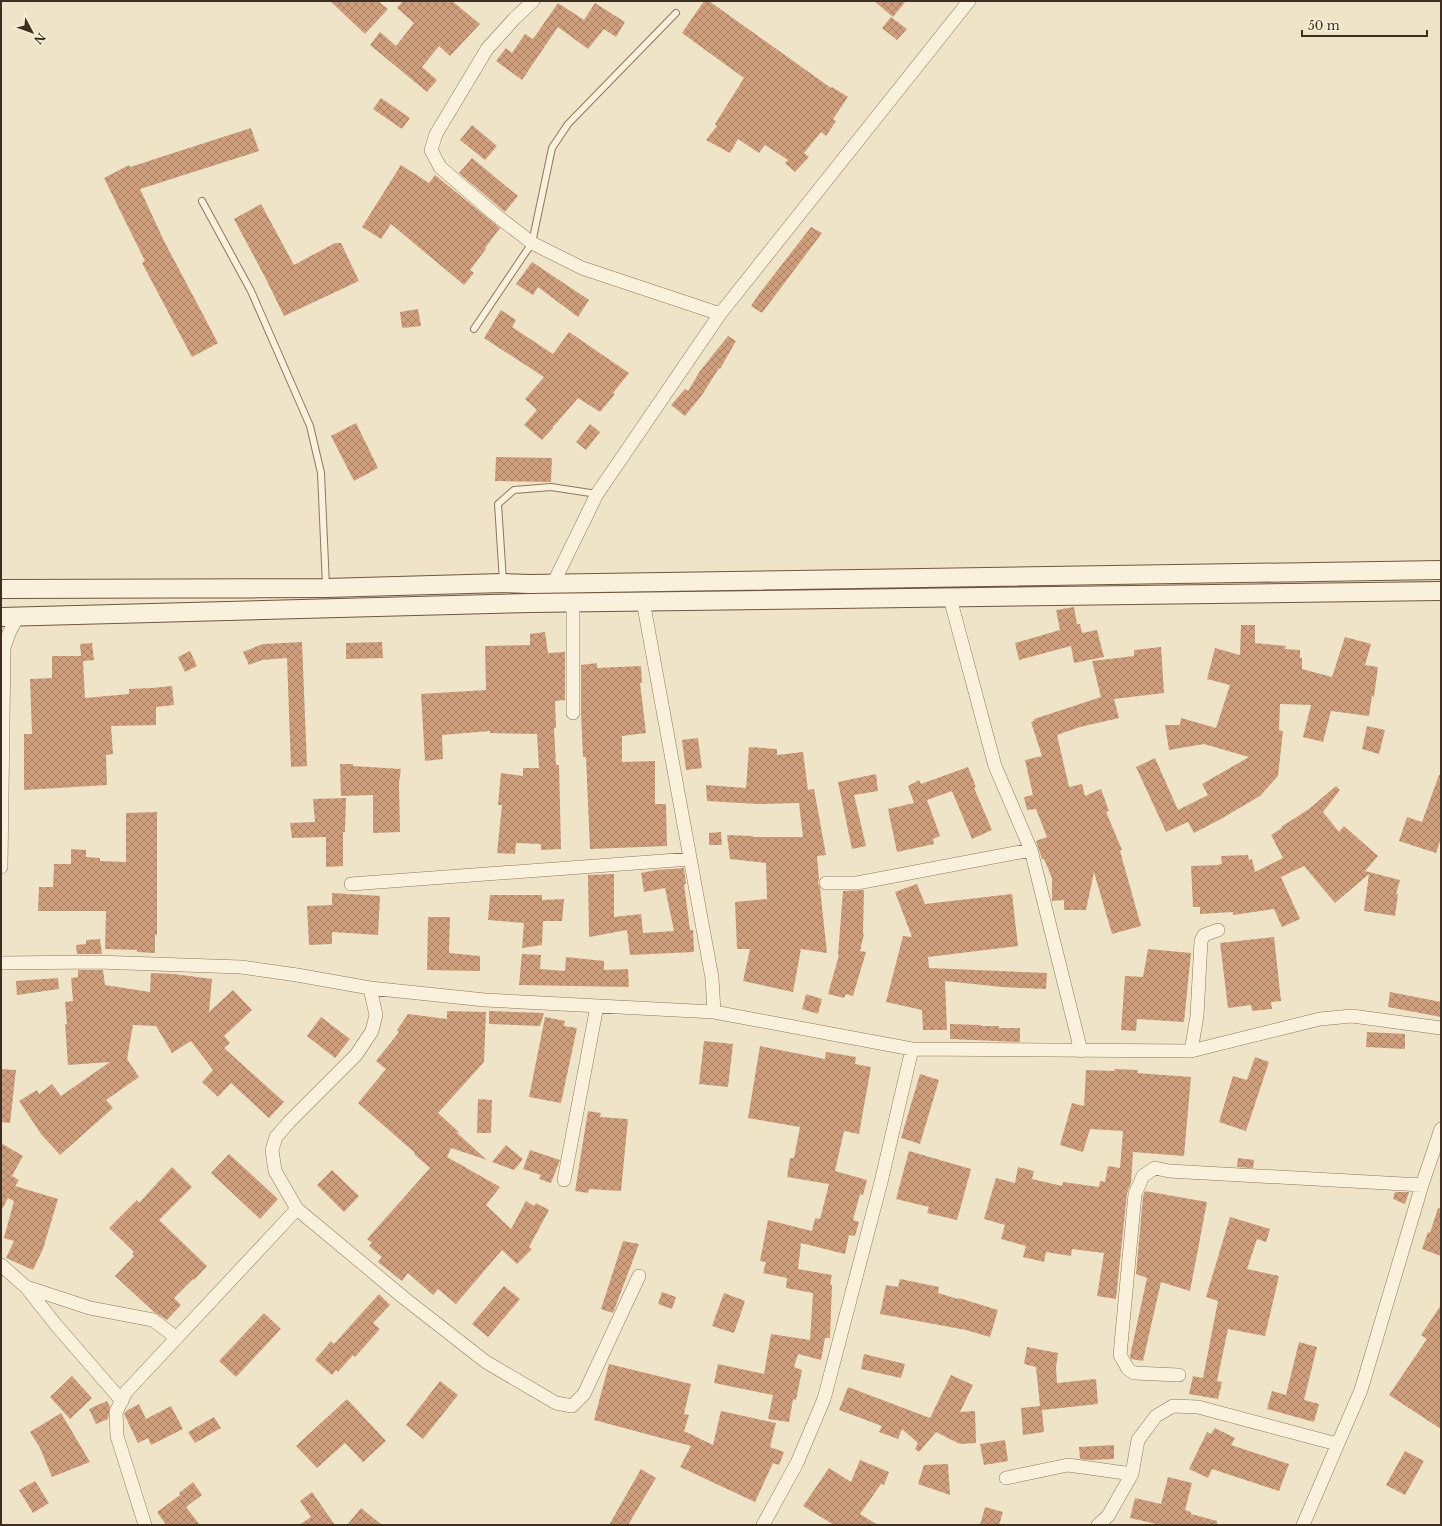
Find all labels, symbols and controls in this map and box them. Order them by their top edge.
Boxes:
north arrow [12,12,52,52]
scale bar [1302,12,1427,38]
text: 50 m [1308,18,1340,33]
text: N [30,30,48,48]

